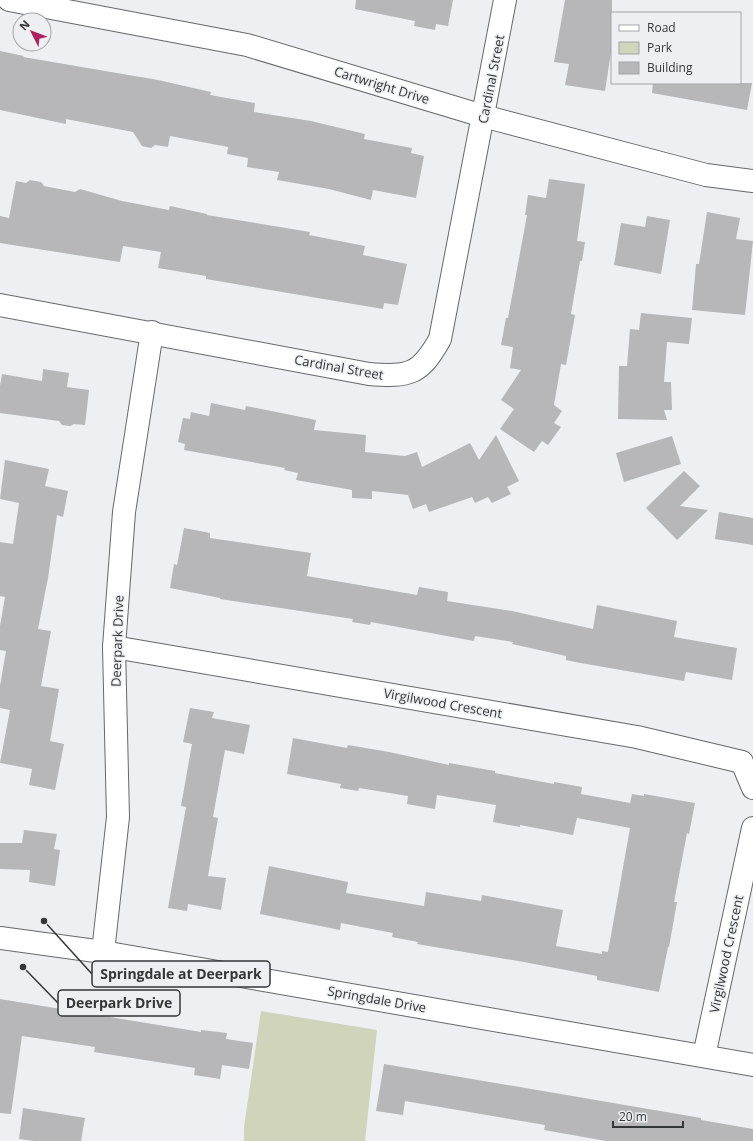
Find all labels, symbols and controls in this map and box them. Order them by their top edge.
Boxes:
north arrow [12,12,52,52]
legend [611,12,741,84]
text: N [16,17,33,33]
text: Road [647,19,676,36]
street label: Cardinal Street [474,33,509,125]
text: Park [647,39,673,56]
text: Building [647,59,693,76]
street label: Cartwright Drive [332,62,432,108]
street label: Cardinal Street [293,350,385,384]
street label: Deerpark Drive [106,595,128,687]
street label: Virgilwood Crescent [382,684,504,722]
street label: Virgilwood Crescent [705,893,747,1015]
callout: Springdale at Deerpark [92,961,270,987]
text: Springdale at Deerpark [100,964,262,983]
street label: Springdale Drive [326,981,428,1017]
callout: Deerpark Drive [58,990,180,1016]
text: Deerpark Drive [66,993,172,1012]
scale bar [613,1103,683,1129]
text: 20 m [619,1108,647,1125]

